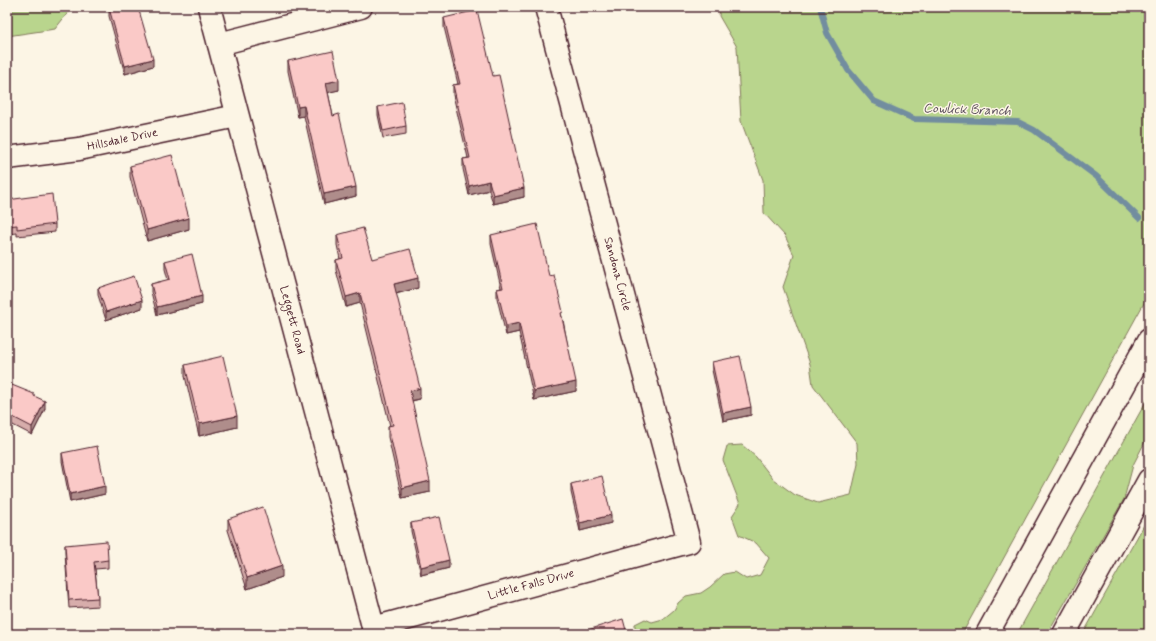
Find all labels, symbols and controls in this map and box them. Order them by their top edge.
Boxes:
water label: Cowlick Branch [923,100,1011,120]
street label: Hillsdale Drive [86,125,159,155]
street label: Sandona Circle [599,235,635,313]
street label: Leggett Road [275,284,309,356]
street label: Little Falls Drive [486,566,576,604]

